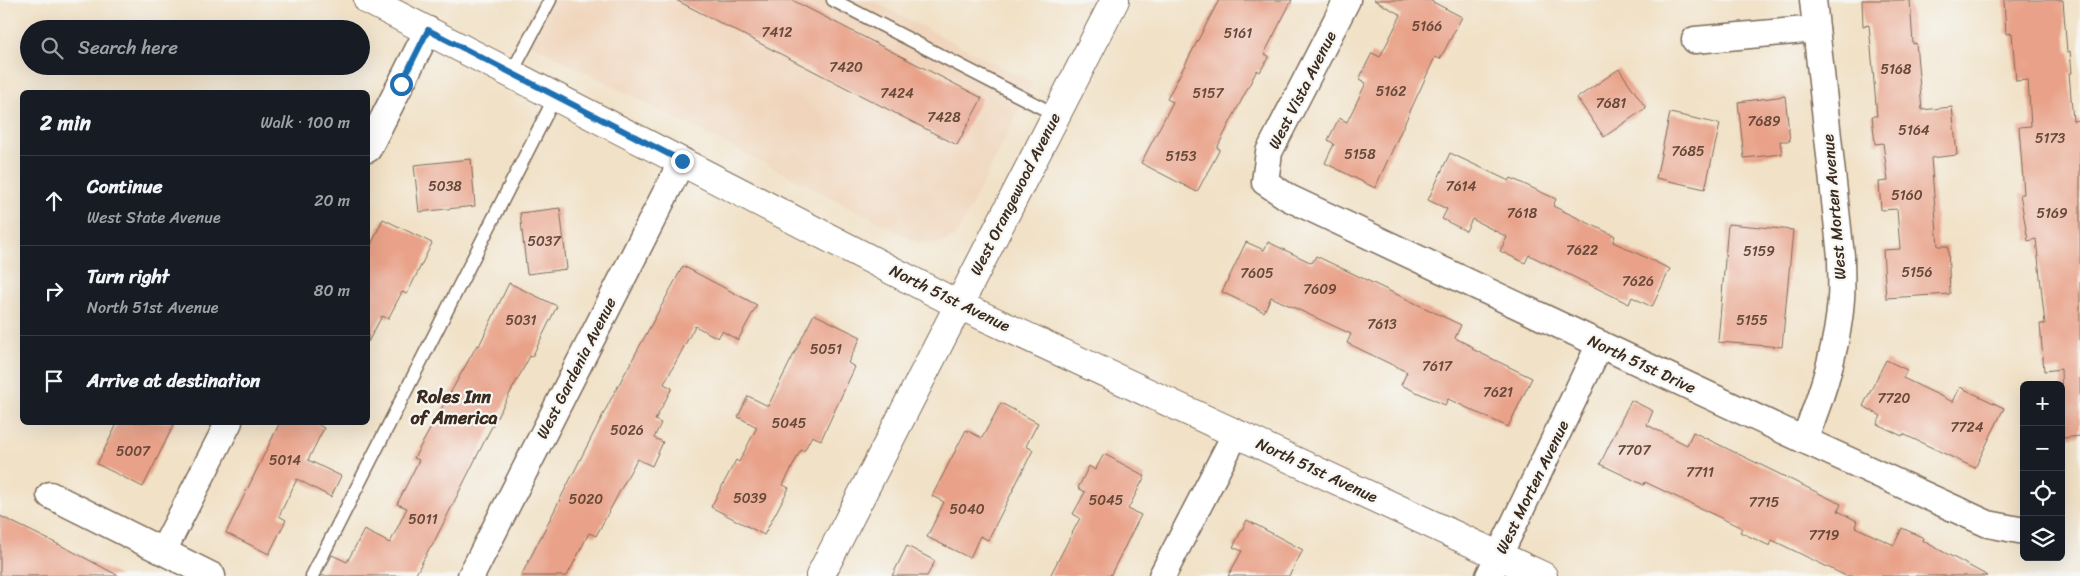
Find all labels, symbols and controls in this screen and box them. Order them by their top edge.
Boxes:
house number: 5166 [1412,14,1442,39]
search box [20,20,370,75]
house number: 7412 [762,20,792,45]
house number: 5161 [1224,21,1252,46]
street label: West Vista Avenue [1260,25,1345,154]
text: Search here [78,31,178,64]
icon: search [38,34,66,62]
house number: 7420 [829,55,863,80]
house number: 5168 [1881,57,1912,82]
route start [390,73,413,96]
house number: 5162 [1376,79,1406,104]
house number: 7424 [880,81,914,106]
house number: 5157 [1192,81,1225,106]
house number: 7681 [1596,91,1626,116]
text: 2 min [40,104,91,142]
house number: 7428 [927,105,961,130]
street label: West Orangewood Avenue [961,107,1069,281]
text: Walk · 100 m [260,108,350,137]
house number: 7689 [1748,109,1781,134]
house number: 5164 [1898,118,1930,143]
house number: 5173 [2035,126,2065,151]
street label: West Morten Avenue [1813,133,1855,281]
house number: 7685 [1672,139,1705,164]
house number: 5158 [1344,142,1376,167]
house number: 5153 [1166,144,1197,169]
route end [671,150,694,173]
text: Continue [87,170,163,203]
house number: 5038 [428,174,462,199]
house number: 7614 [1446,174,1477,199]
house number: 5160 [1891,183,1923,208]
text: 20 m [314,186,350,215]
icon: ahead [40,187,68,215]
house number: 7618 [1507,201,1538,226]
house number: 5169 [2036,201,2068,226]
text: West State Avenue [87,203,221,232]
house number: 5037 [527,229,562,254]
house number: 7622 [1566,238,1598,263]
house number: 5159 [1743,239,1775,264]
street label: North 51st Avenue [885,256,1016,340]
text: Turn right [87,260,169,293]
house number: 5156 [1901,260,1933,285]
house number: 7605 [1240,261,1274,286]
house number: 7626 [1622,269,1654,294]
text: 80 m [314,276,350,305]
icon: right [40,277,68,305]
house number: 7609 [1303,277,1337,302]
street label: West Gardenia Avenue [528,292,624,444]
text: North 51st Avenue [87,293,219,322]
house number: 5031 [505,308,537,333]
house number: 5155 [1736,308,1768,333]
house number: 7613 [1367,312,1397,337]
street label: North 51st Drive [1583,326,1701,402]
house number: 5051 [810,337,842,362]
house number: 7617 [1422,354,1453,379]
text: Arrive at destination [87,364,260,397]
icon: arrive [40,367,68,395]
house number: 7621 [1483,380,1513,405]
district label: Roles Inn of America [410,381,498,434]
map controls [2020,381,2065,561]
button: + [2020,381,2065,426]
house number: 7720 [1878,386,1911,411]
house number: 5045 [772,411,807,436]
street label: West Morten Avenue [1487,415,1577,559]
house number: 7724 [1951,415,1984,440]
house number: 5026 [610,418,644,443]
button: − [2020,426,2065,471]
street label: North 51st Avenue [1251,429,1383,511]
house number: 7707 [1618,438,1651,463]
house number: 5007 [116,439,151,464]
house number: 5014 [269,448,301,473]
house number: 7711 [1686,460,1714,485]
button: locate [2020,471,2065,516]
house number: 5039 [733,486,767,511]
house number: 5020 [569,487,603,512]
house number: 5045 [1089,488,1124,513]
house number: 7715 [1749,490,1780,515]
house number: 5040 [950,497,985,522]
house number: 5011 [408,507,438,532]
button: layers [2020,516,2065,561]
house number: 7719 [1809,523,1840,548]

